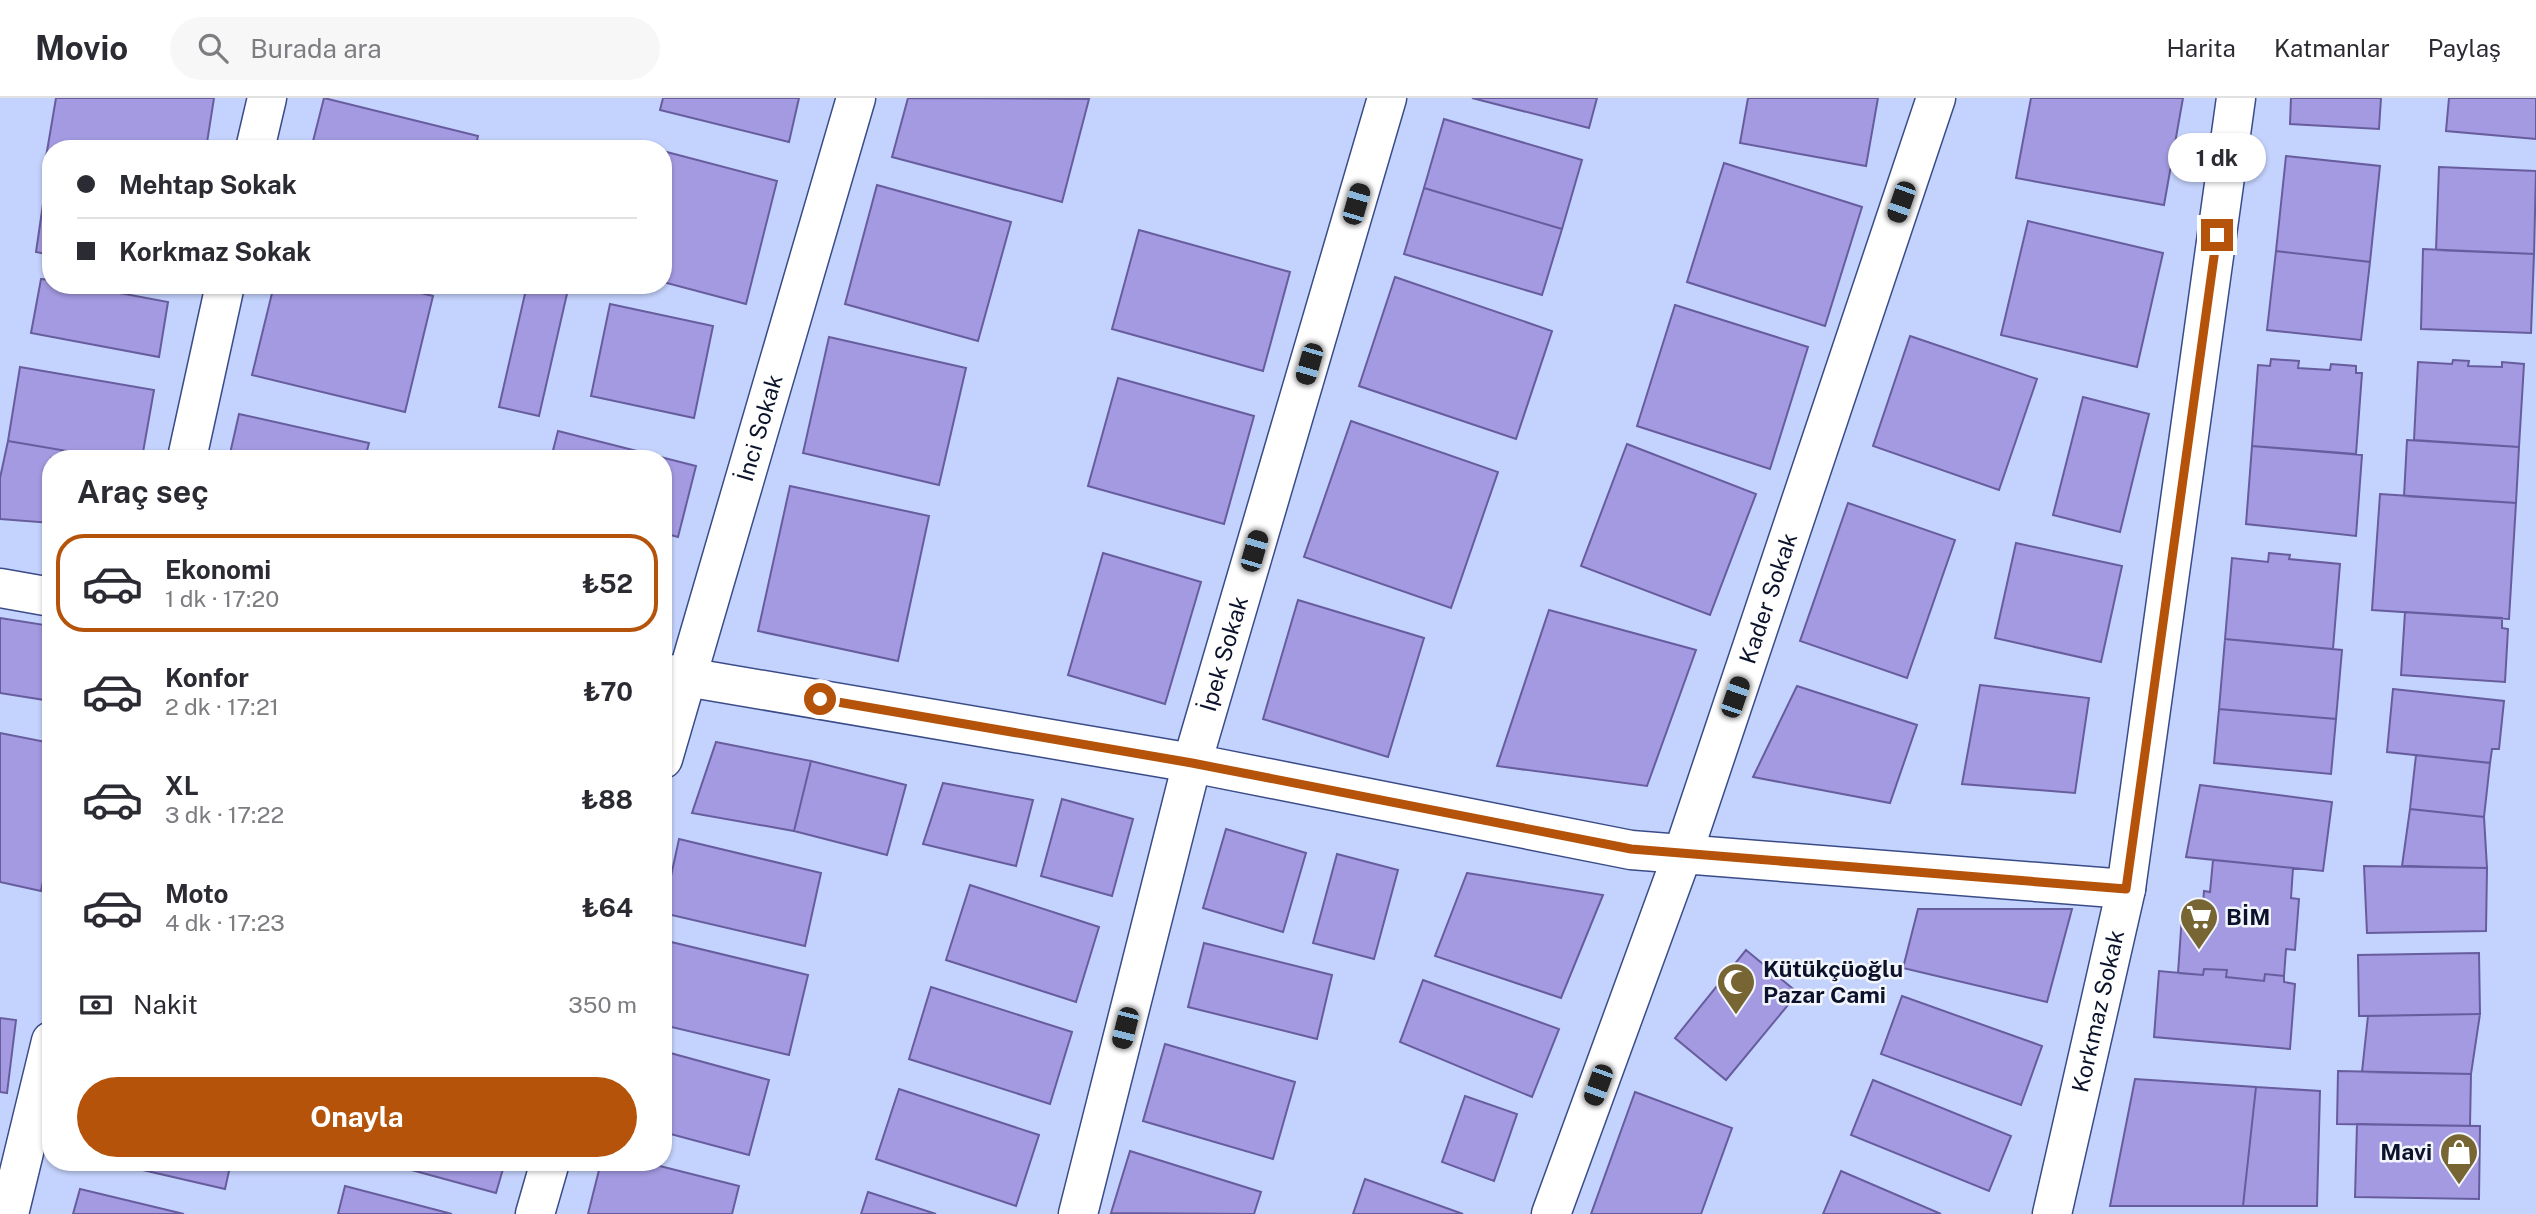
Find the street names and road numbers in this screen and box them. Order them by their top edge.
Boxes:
street label: İnci Sokak [731,371,788,484]
street label: Kader Sokak [1733,529,1802,667]
street label: İpek Sokak [1194,593,1253,714]
street label: Korkmaz Sokak [2066,927,2129,1095]

